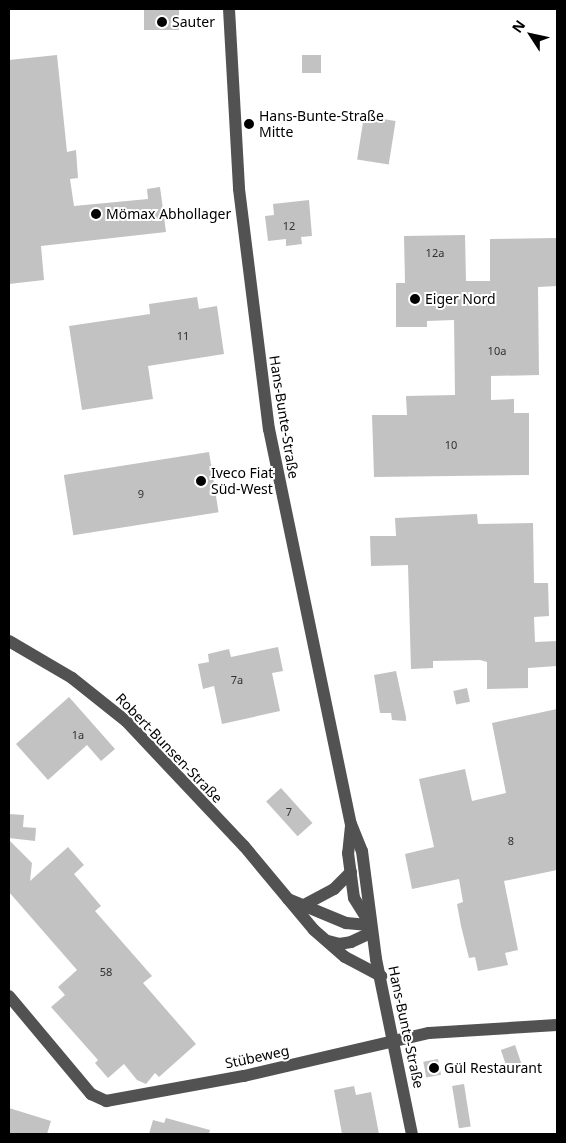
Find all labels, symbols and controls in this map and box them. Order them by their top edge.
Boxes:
north arrow [506,10,556,60]
place label: Sauter [172,14,215,30]
marker: Sauter [156,16,168,28]
text: N [507,16,529,36]
place label: Hans-Bunte-Straße Mitte [259,108,384,140]
marker: Hans-Bunte-Straße Mitte [243,118,255,130]
place label: Mömax Abhollager [106,206,231,222]
marker: Mömax Abhollager [90,208,102,220]
house number: 12 [283,219,295,233]
house number: 12a [426,246,444,260]
place label: Eiger Nord [425,291,496,307]
marker: Eiger Nord [409,293,421,305]
house number: 11 [177,329,189,343]
house number: 10a [488,344,506,358]
street label: Hans-Bunte-Straße [266,354,302,480]
house number: 10 [445,438,457,452]
place label: Iveco Fiat Süd-West [211,465,273,498]
marker: Iveco Fiat Süd-West [195,475,207,487]
house number: 9 [138,487,144,501]
house number: 7a [231,673,243,687]
street label: Robert-Bunsen-Straße [112,690,226,806]
house number: 1a [72,728,84,742]
house number: 7 [286,805,292,819]
house number: 8 [508,834,514,848]
street label: Hans-Bunte-Straße [385,964,427,1090]
house number: 58 [100,965,112,979]
street label: Stübeweg [223,1042,291,1072]
place label: Gül Restaurant [444,1060,542,1076]
marker: Gül Restaurant [428,1062,440,1074]

